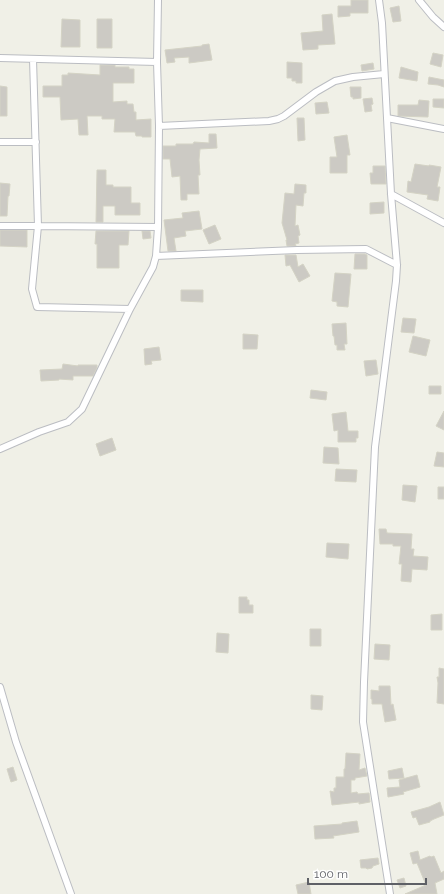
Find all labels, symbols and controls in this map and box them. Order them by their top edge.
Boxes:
scale bar [308,860,426,886]
text: 100 m [314,867,348,881]

